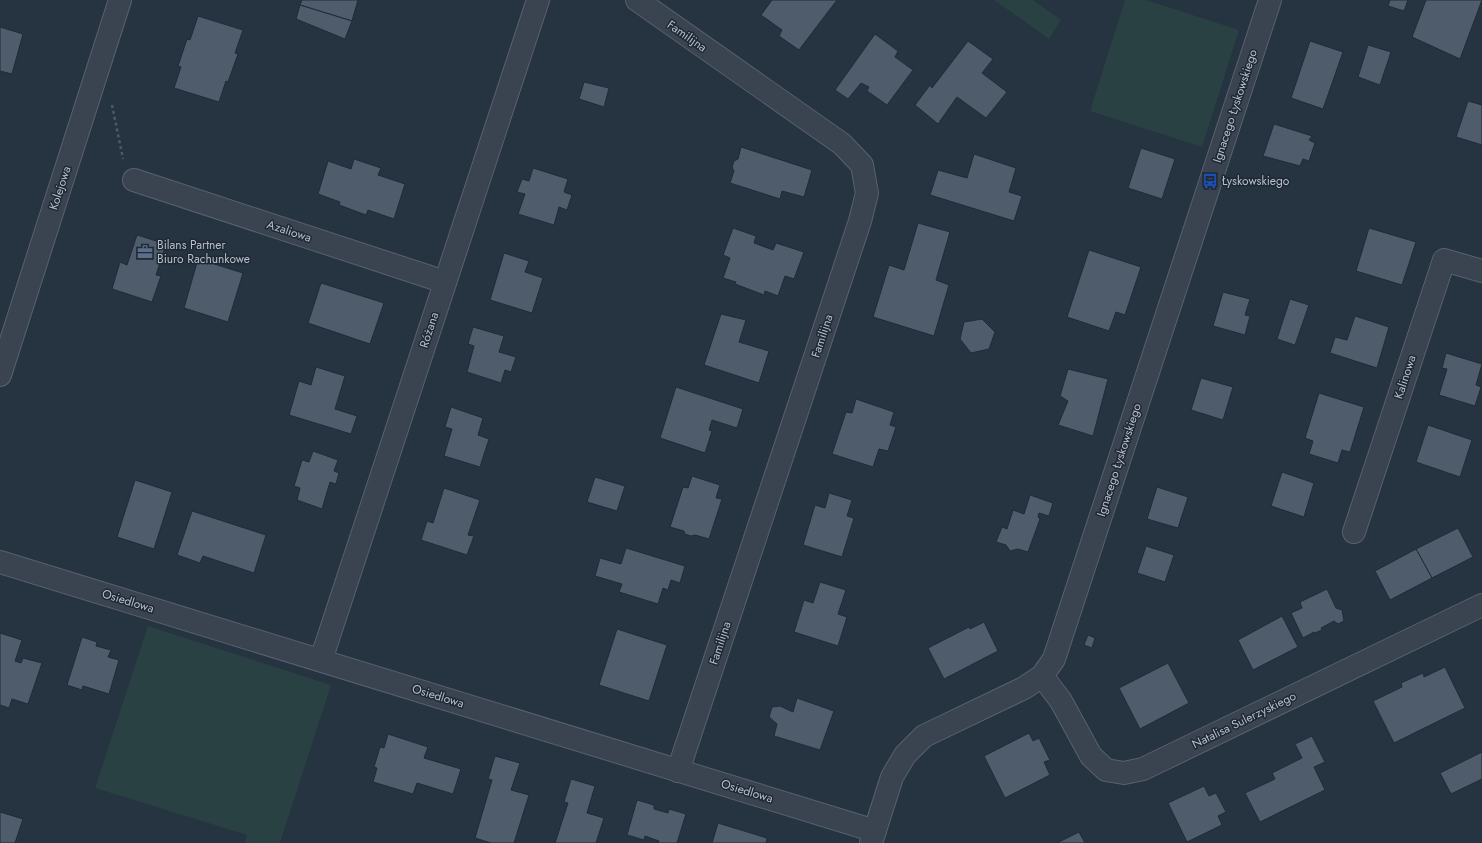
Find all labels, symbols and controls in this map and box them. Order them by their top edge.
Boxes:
street label: Familijna [663,16,711,56]
street label: Ignacego Łyskowskiego [1208,47,1262,165]
street label: Kolejowa [44,164,76,212]
bus stop icon: Łyskowskiego [1201,172,1219,190]
place label: Łyskowskiego [1221,172,1290,190]
street label: Azaliowa [264,215,314,247]
place label: Bilans Partner Biuro Rachunkowe [157,236,250,268]
office icon: Bilans Partner Biuro Rachunkowe [136,243,154,261]
street label: Różana [415,310,443,350]
street label: Familijna [807,312,838,360]
street label: Kalinowa [1389,353,1421,401]
street label: Ignacego Łyskowskiego [1092,401,1146,519]
street label: Osiedlowa [100,585,156,617]
street label: Familijna [705,619,736,667]
street label: Osiedlowa [410,680,466,712]
street label: Natalisa Sulerzyskiego [1189,687,1300,753]
street label: Osiedlowa [719,775,775,807]

